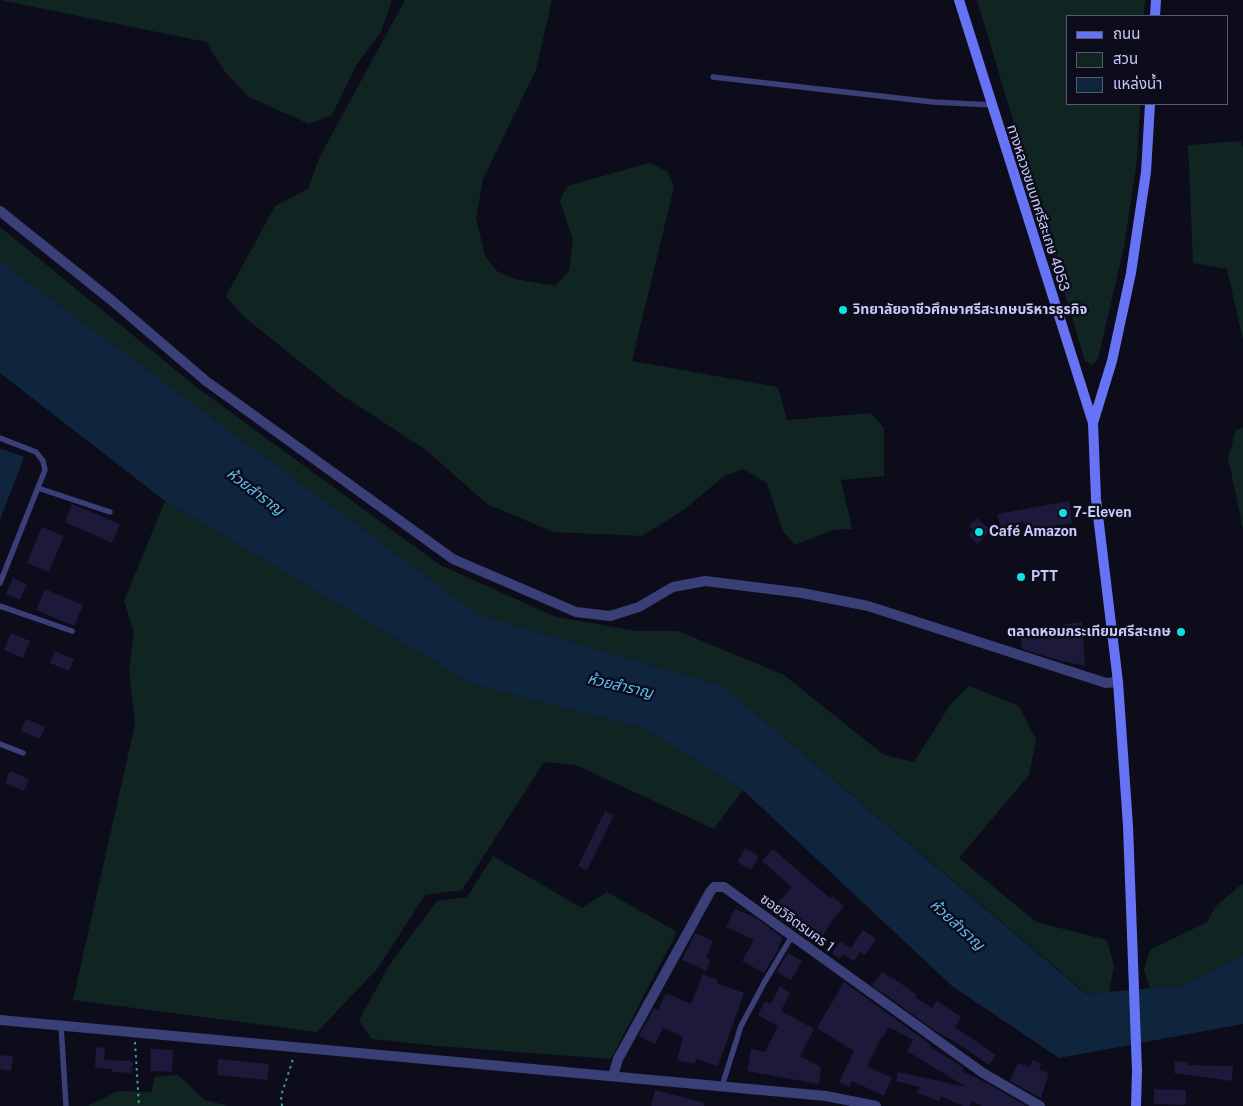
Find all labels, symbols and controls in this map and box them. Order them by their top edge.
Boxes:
legend [1066,15,1228,105]
text: ถนน [1113,25,1140,42]
text: สวน [1113,50,1138,67]
text: แหล่งน้ำ [1113,75,1162,92]
street label: ทางหลวงชนบทศรีสะเกษ 4053 [1003,123,1073,293]
place label: วิทยาลัยอาชีวศึกษาศรีสะเกษบริหารธุรกิจ [853,302,1087,318]
marker: วิทยาลัยอาชีวศึกษาศรีสะเกษบริหารธุรกิจ [837,304,849,316]
water label: ห้วยสำราญ [223,465,287,519]
place label: 7-Eleven [1073,505,1132,521]
marker: 7-Eleven [1057,507,1069,519]
place label: Café Amazon [989,524,1077,540]
marker: Café Amazon [973,526,985,538]
place label: PTT [1031,569,1058,585]
marker: PTT [1015,571,1027,583]
place label: ตลาดหอมกระเทียมศรีสะเกษ [1007,624,1171,640]
marker: ตลาดหอมกระเทียมศรีสะเกษ [1175,626,1187,638]
water label: ห้วยสำราญ [585,670,655,702]
street label: ซอยวิจิตรนคร 1 [757,891,837,955]
water label: ห้วยสำราญ [926,896,988,954]

